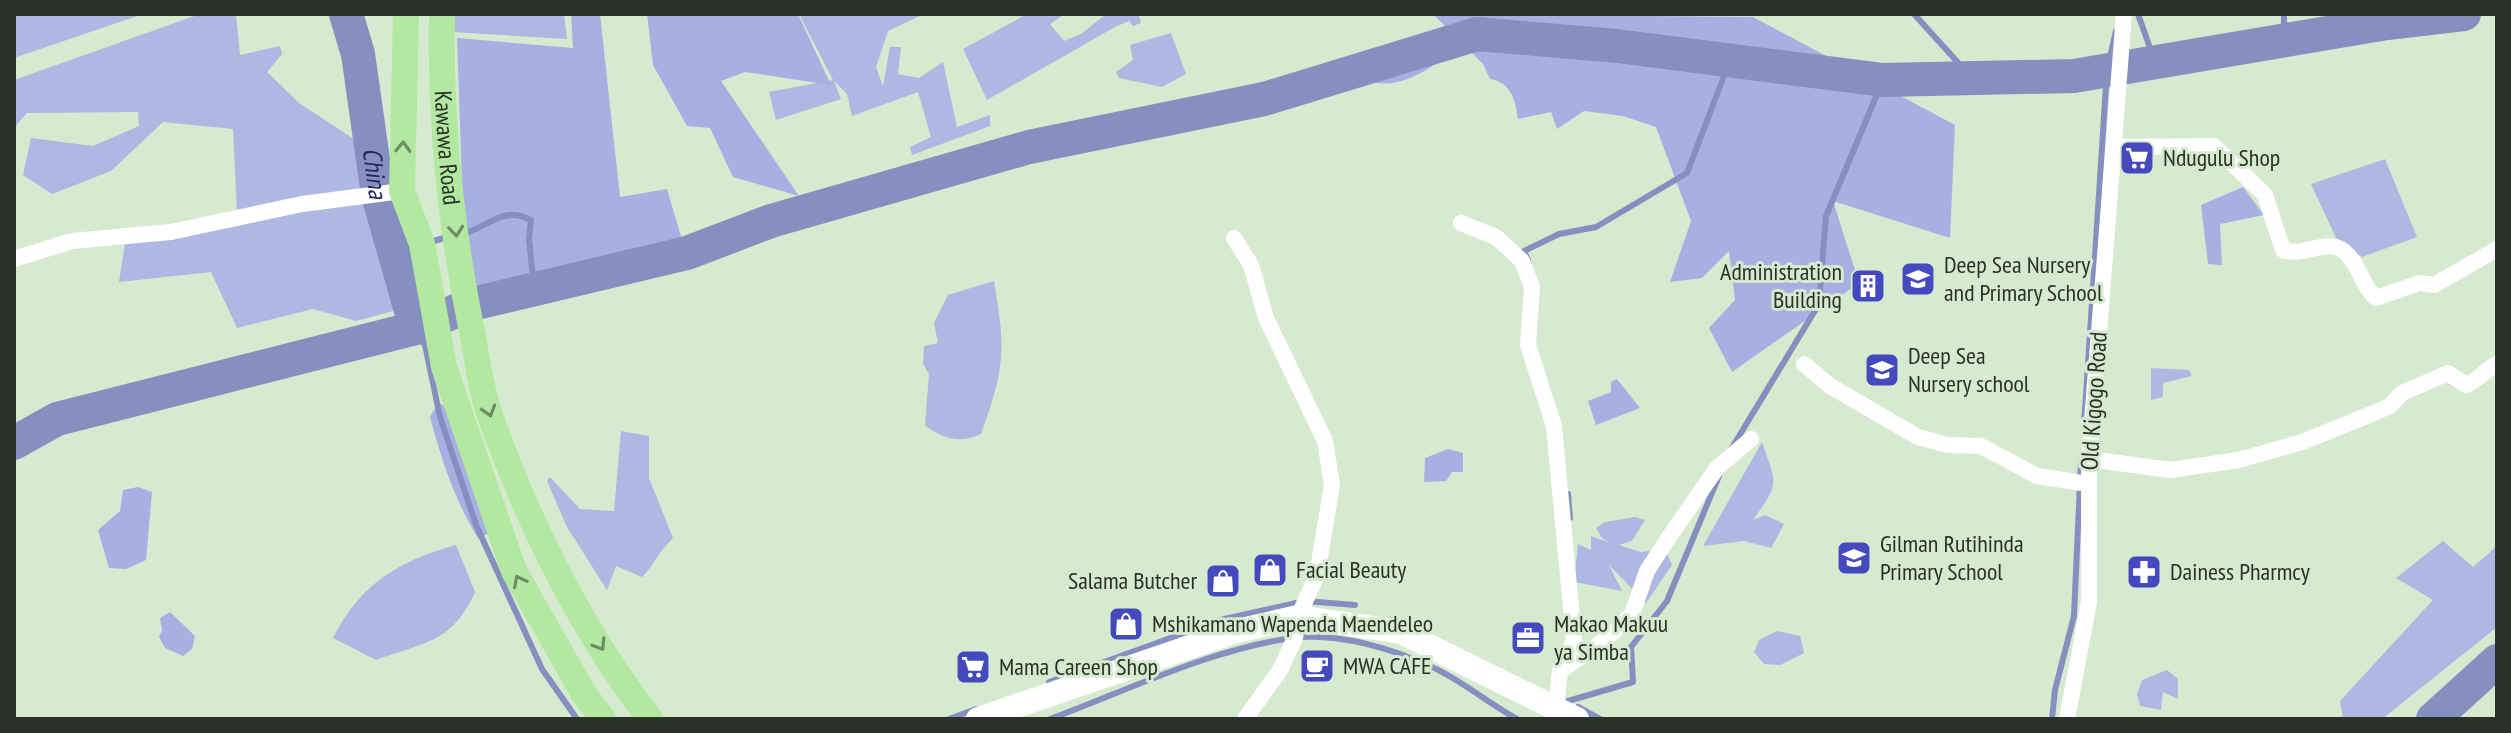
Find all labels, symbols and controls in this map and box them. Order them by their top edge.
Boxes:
street label: Kawawa Road [428,90,468,207]
supermarket icon: Ndugulu Shop [2118,139,2156,177]
one-way arrow [394,140,411,153]
place label: Ndugulu Shop [2163,142,2280,173]
water label: China [355,145,396,202]
one-way arrow [447,225,464,238]
place label: Deep Sea Nursery and Primary School [1944,249,2103,308]
place label: Administration Building [1720,256,1842,315]
school or university icon: Deep Sea Nursery and Primary School [1899,260,1937,298]
building icon: Administration Building [1849,267,1887,305]
street label: Old Kigogo Road [2073,331,2114,471]
place label: Deep Sea Nursery school [1908,340,2030,399]
school or university icon: Deep Sea Nursery school [1863,351,1901,389]
one-way arrow [480,403,497,417]
place label: Gilman Rutihinda Primary School [1880,528,2024,587]
school or university icon: Gilman Rutihinda Primary School [1835,539,1873,577]
shop icon: Facial Beauty [1251,551,1289,589]
pharmacy icon: Dainess Pharmcy [2125,553,2163,591]
place label: Facial Beauty [1296,554,1406,585]
place label: Dainess Pharmcy [2170,556,2310,587]
shop icon: Salama Butcher [1204,562,1242,600]
place label: Salama Butcher [1068,565,1197,596]
one-way arrow [513,574,529,589]
shop icon: Mshikamano Wapenda Maendeleo [1107,605,1145,643]
place label: Mshikamano Wapenda Maendeleo [1152,608,1433,639]
place label: Makao Makuu ya Simba [1554,608,1668,667]
office icon: Makao Makuu ya Simba [1509,619,1547,657]
one-way arrow [590,637,605,651]
cafe icon: MWA CAFE [1298,647,1336,685]
supermarket icon: Mama Careen Shop [954,648,992,686]
place label: MWA CAFE [1343,650,1431,681]
place label: Mama Careen Shop [999,651,1158,682]

